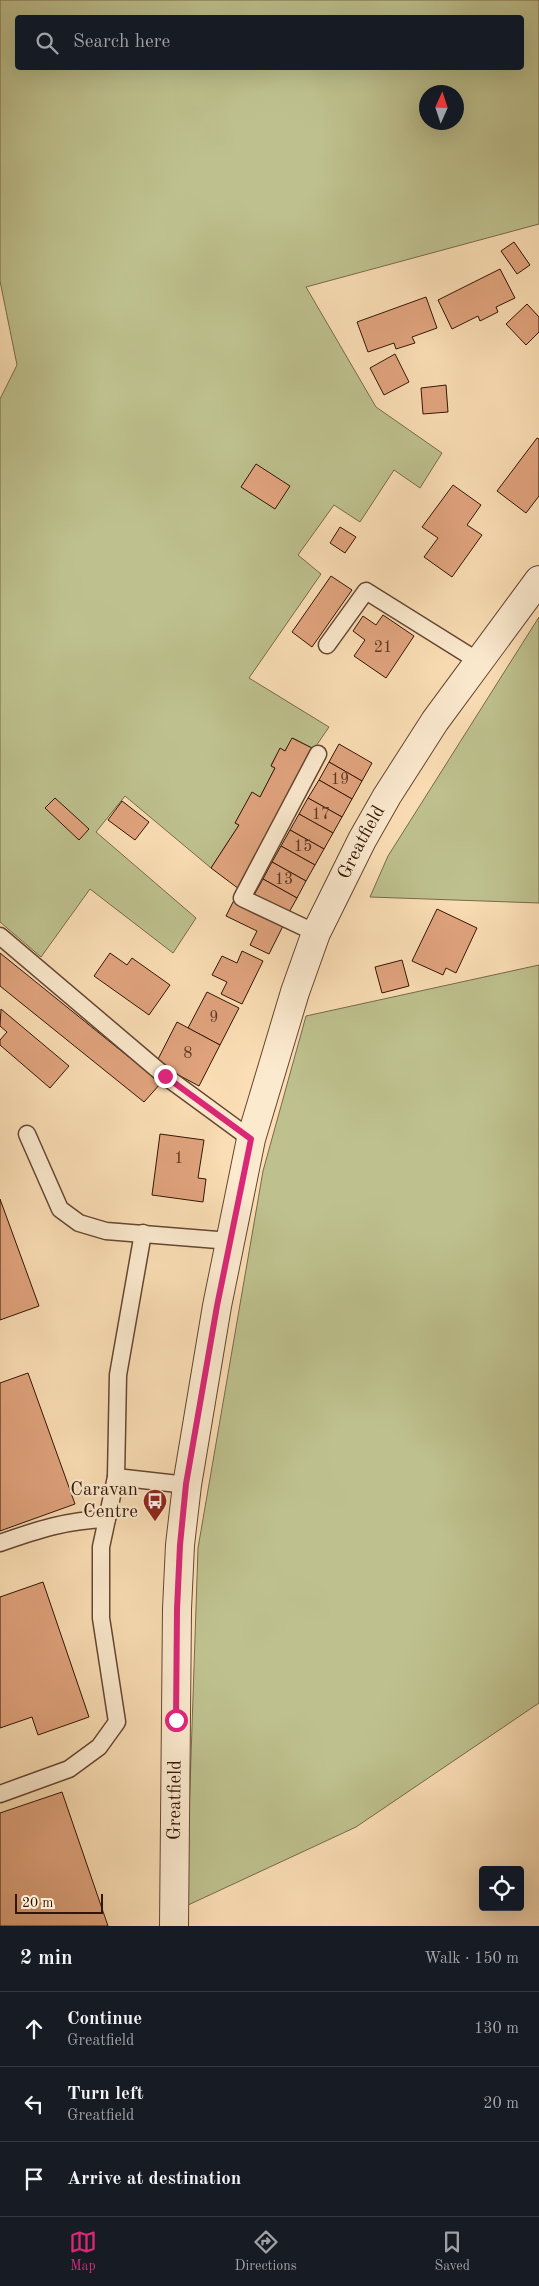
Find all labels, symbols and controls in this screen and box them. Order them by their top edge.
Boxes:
search box [15,15,524,70]
icon: search [33,29,61,57]
text: Search here [73,33,170,52]
north arrow [419,85,464,130]
house number: 21 [374,640,392,656]
house number: 19 [331,772,349,788]
street label: Greatfield [335,802,389,882]
house number: 17 [312,807,330,823]
house number: 15 [294,839,312,855]
house number: 13 [275,872,293,888]
house number: 9 [209,1010,219,1026]
house number: 8 [183,1046,193,1062]
route end [154,1065,177,1088]
house number: 1 [174,1151,184,1167]
place label: Caravan Centre [70,1481,138,1522]
bus stop icon: Caravan Centre [142,1488,168,1522]
route start [165,1709,188,1732]
street label: Greatfield [165,1760,185,1840]
map controls [479,1866,524,1911]
button: locate [479,1866,524,1911]
scale bar [15,1891,102,1914]
text: 20 m [22,1896,53,1910]
text: 2 min [20,1948,73,1969]
text: Walk · 150 m [424,1951,519,1967]
text: Continue [67,2010,142,2029]
icon: ahead [20,2015,48,2043]
text: 130 m [474,2021,519,2037]
text: Greatfield [67,2033,134,2049]
text: Turn left [67,2085,144,2104]
icon: left [20,2090,48,2118]
text: 20 m [483,2096,519,2112]
text: Greatfield [67,2108,134,2124]
icon: arrive [20,2165,48,2193]
text: Arrive at destination [67,2170,241,2189]
tab: Map [69,2228,97,2275]
tab: Directions [235,2228,297,2275]
tab: Saved [434,2228,470,2275]

